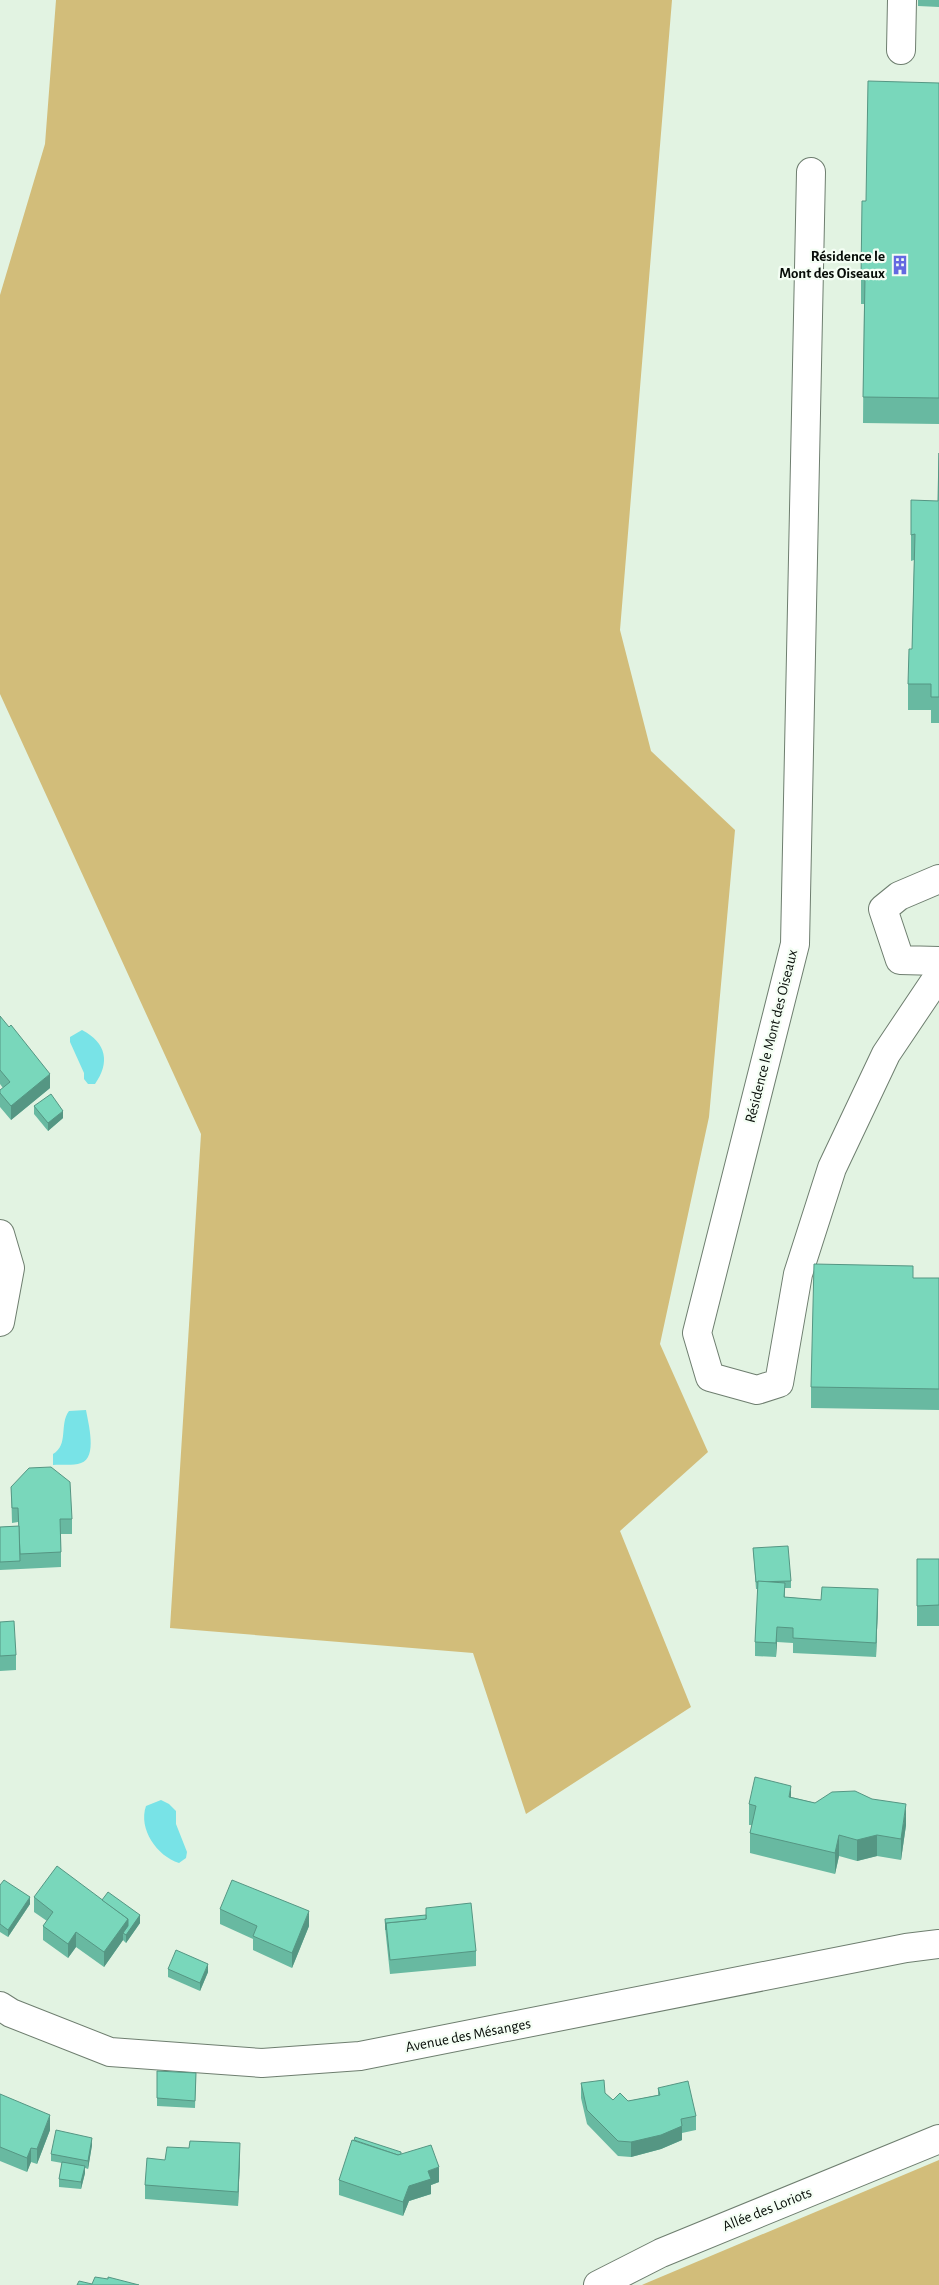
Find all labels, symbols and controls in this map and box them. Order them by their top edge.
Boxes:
place label: Résidence le Mont des Oiseaux [779,249,885,281]
building icon: Résidence le Mont des Oiseaux [889,254,911,276]
street label: Résidence le Mont des Oiseaux [743,948,800,1124]
street label: Avenue des Mésanges [404,2016,532,2055]
street label: Allée des Loriots [721,2185,814,2234]

